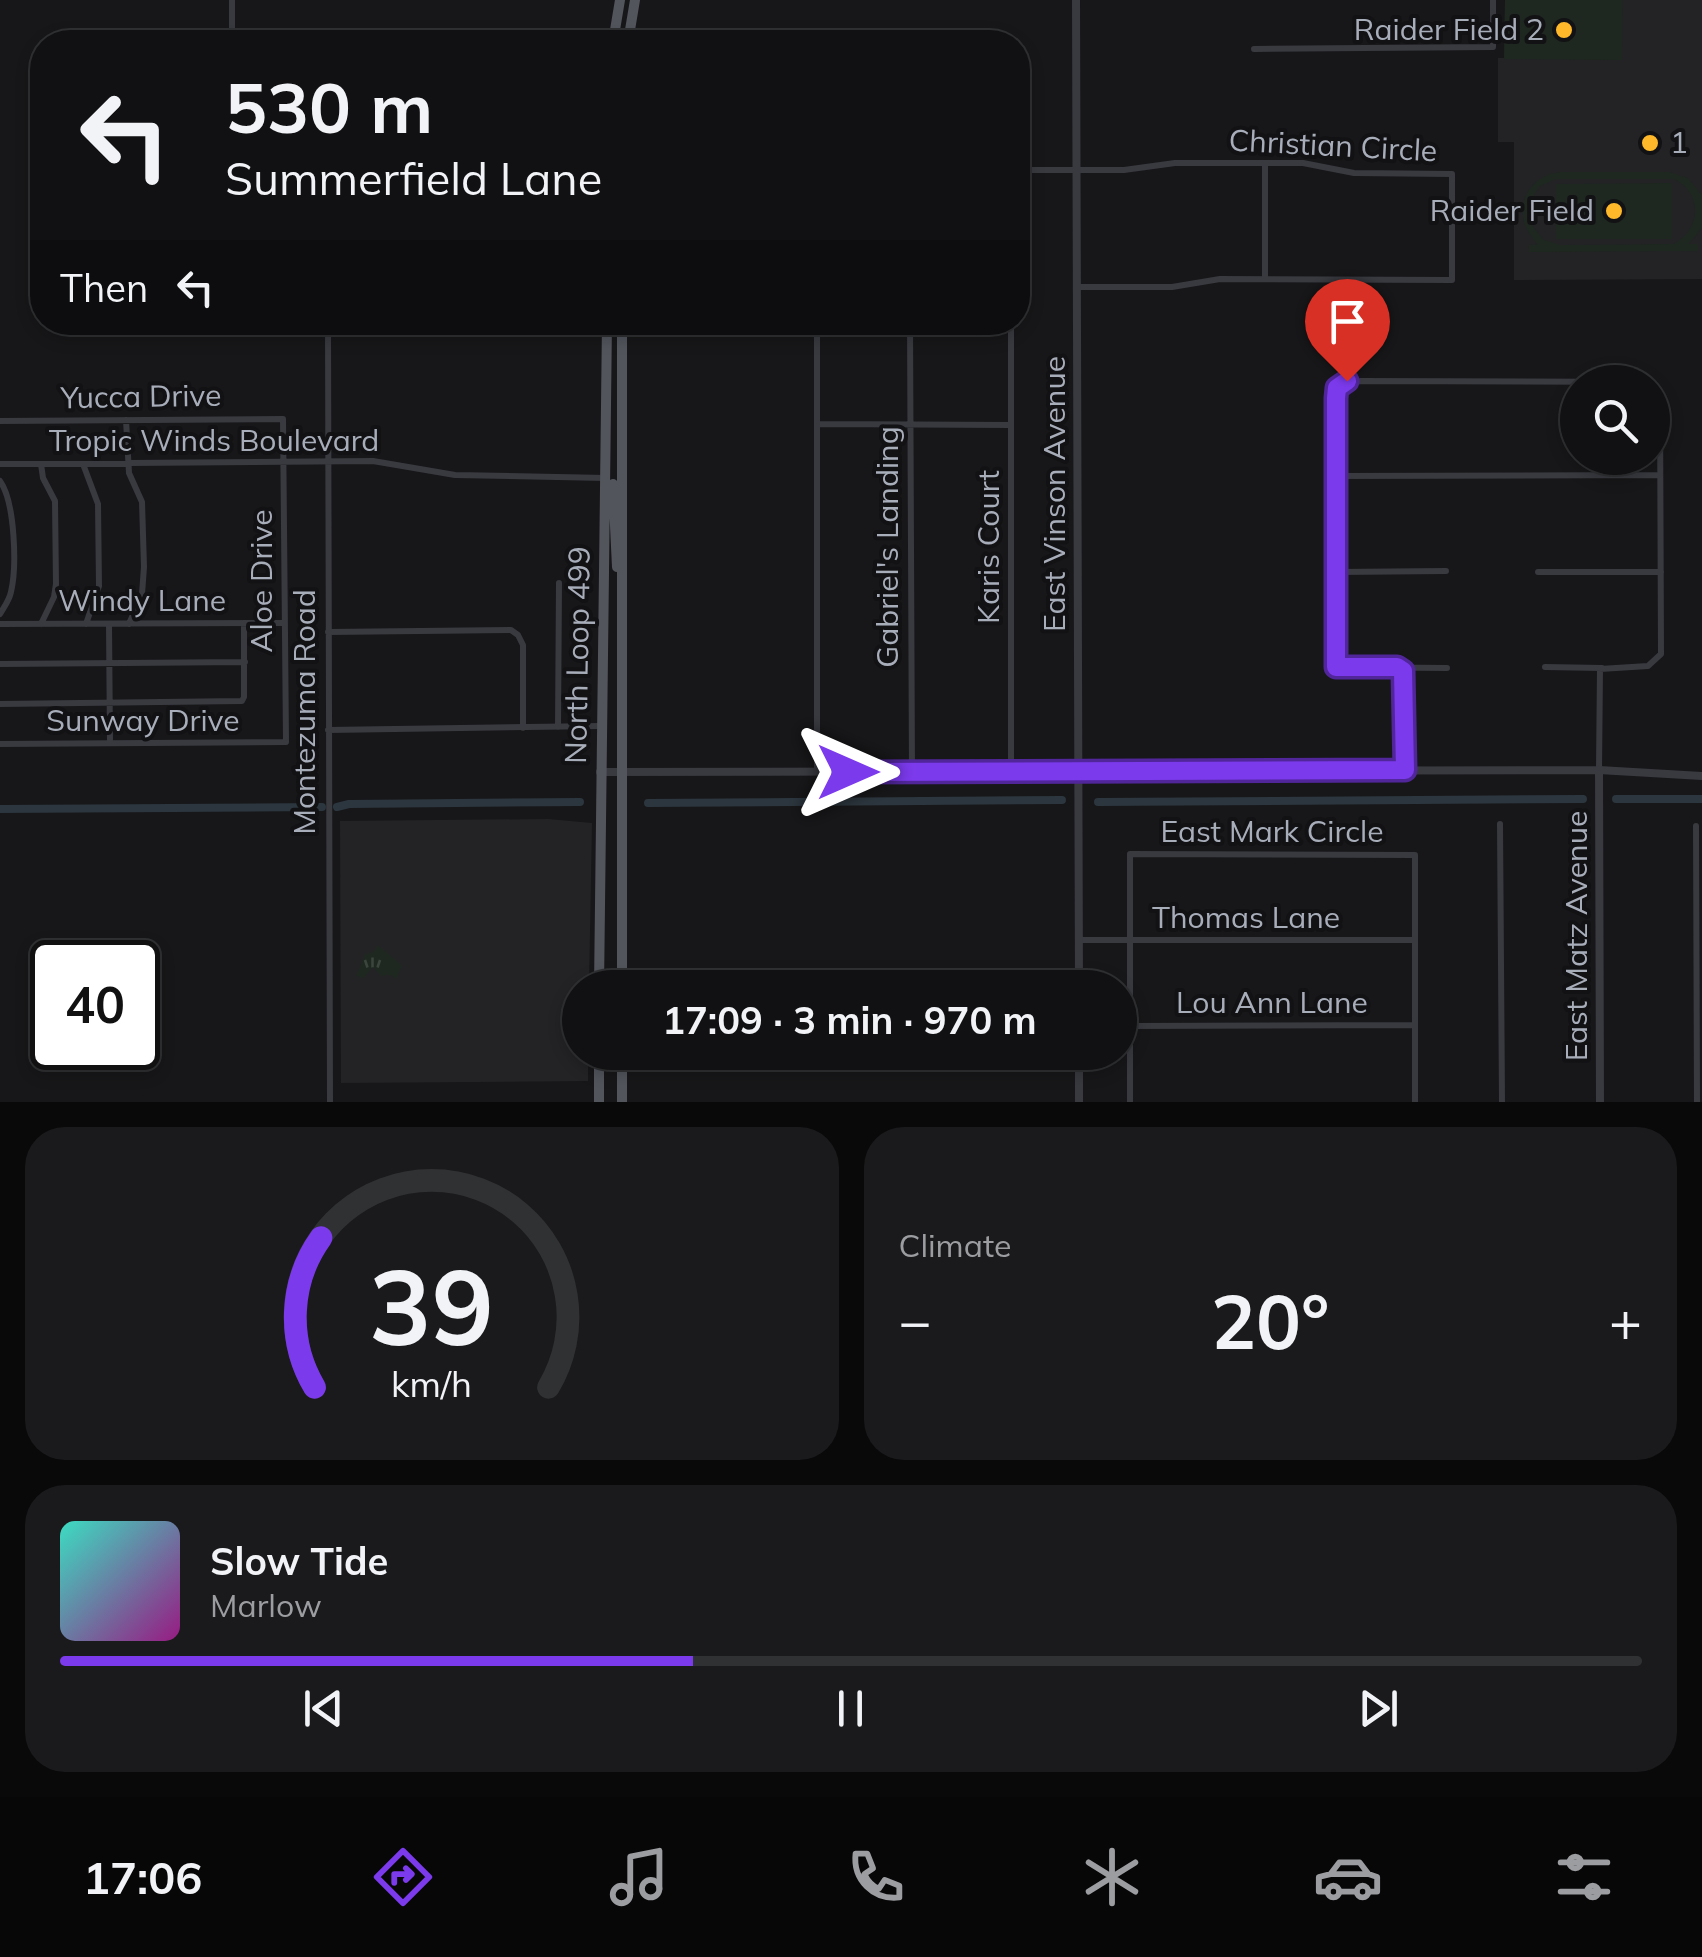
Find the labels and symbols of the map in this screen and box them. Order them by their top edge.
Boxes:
place label: Raider Field 2 [1354,10,1544,48]
marker: Raider Field 2 [1553,19,1575,41]
street label: Christian Circle [1228,121,1438,169]
place label: 1 [1670,123,1688,161]
marker: 1 [1639,132,1661,154]
place label: Raider Field [1430,191,1594,229]
marker: Raider Field [1603,200,1625,222]
pin [1305,279,1390,382]
street label: East Vinson Avenue [1035,356,1073,632]
street label: Yucca Drive [59,376,222,416]
street label: Tropic Winds Boulevard [49,421,379,459]
street label: Gabriel's Landing [868,426,906,668]
street label: Karis Court [969,470,1007,624]
street label: Aloe Drive [242,510,280,652]
street label: North Loop 499 [556,546,598,764]
street label: Windy Lane [58,581,226,619]
street label: Montezuma Road [285,589,323,835]
street label: Sunway Drive [46,701,240,739]
position arrow [796,720,900,824]
street label: East Matz Avenue [1557,811,1595,1061]
street label: East Mark Circle [1160,812,1384,850]
street label: Thomas Lane [1152,898,1340,936]
speed limit sign: 40 [30,940,160,1070]
street label: Lou Ann Lane [1176,983,1368,1021]

